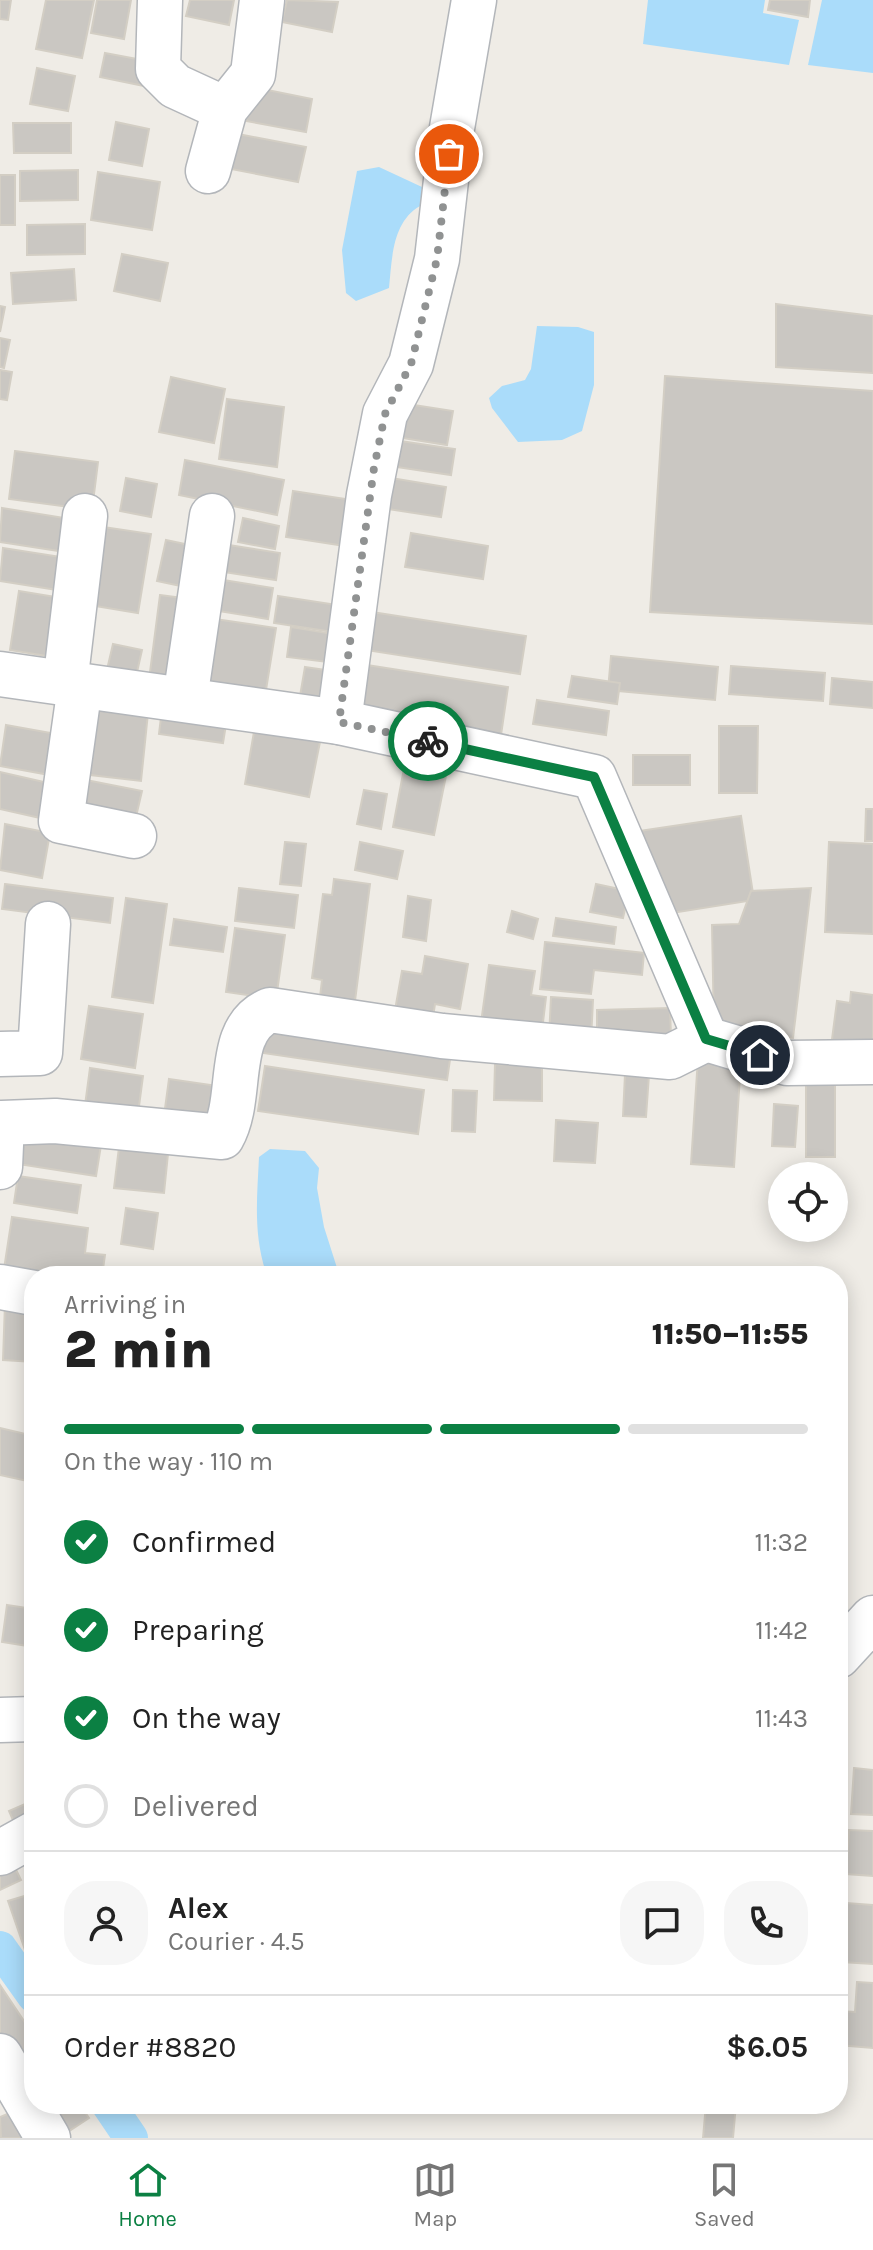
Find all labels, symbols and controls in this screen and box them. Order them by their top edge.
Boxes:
pin [415,120,483,188]
icon: bag [427,132,471,176]
courier [388,701,468,781]
icon: bike [406,719,450,763]
pin [726,1021,794,1089]
icon: home [738,1033,782,1077]
map controls [768,1162,848,1242]
button: locate [768,1162,848,1242]
text: Arriving in [64,1289,186,1320]
text: 11:50–11:55 [652,1316,808,1352]
text: 2 min [64,1319,213,1380]
text: On the way · 110 m [64,1446,273,1477]
icon: check [64,1520,108,1564]
text: Confirmed [132,1524,276,1560]
text: 11:32 [754,1527,808,1558]
icon: check [64,1608,108,1652]
text: Preparing [132,1612,264,1648]
text: 11:42 [755,1615,808,1646]
icon: check [64,1696,108,1740]
text: On the way [132,1700,281,1736]
text: 11:43 [755,1703,808,1734]
text: Delivered [132,1788,259,1824]
button: person [64,1881,148,1965]
button: chat [620,1881,704,1965]
button: phone [724,1881,808,1965]
text: Alex [168,1890,228,1926]
text: Courier · 4.5 [168,1926,305,1957]
text: Order #8820 [64,2029,236,2065]
text: $6.05 [726,2029,808,2065]
tab: Home [118,2158,177,2232]
tab: Map [413,2158,457,2232]
tab: Saved [694,2158,755,2232]

